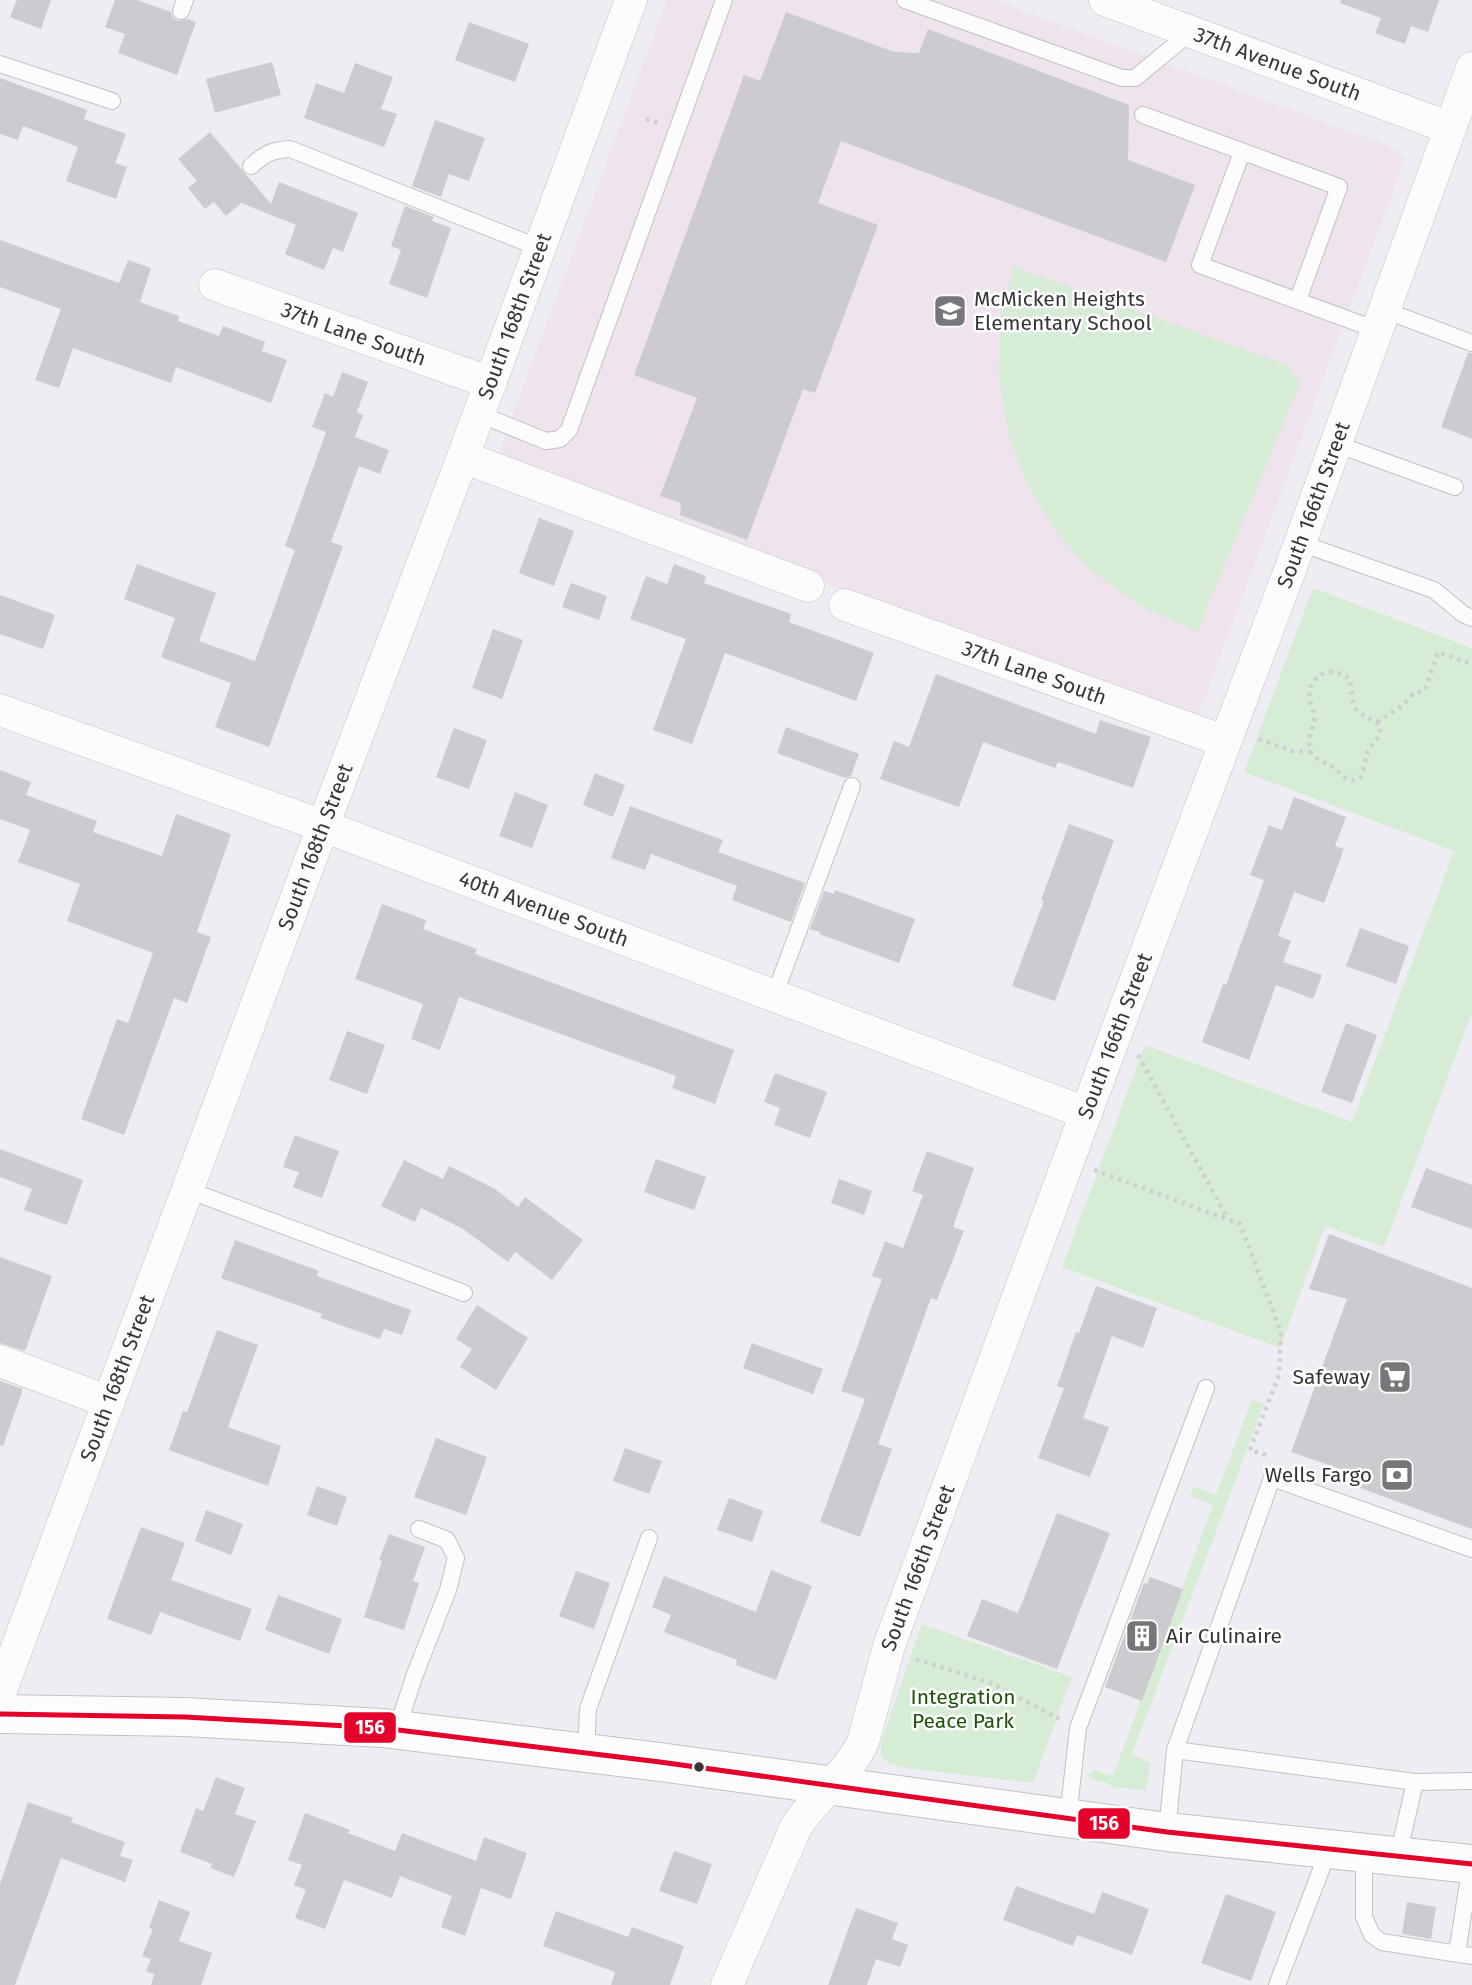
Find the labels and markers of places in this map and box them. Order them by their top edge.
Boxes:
place label: McMicken Heights Elementary School [974,286,1152,336]
school or university icon: McMicken Heights Elementary School [931,292,969,330]
supermarket icon: Safeway [1376,1358,1414,1396]
place label: Safeway [1293,1364,1371,1390]
bank icon: Wells Fargo [1378,1456,1416,1494]
place label: Wells Fargo [1265,1462,1372,1488]
building icon: Air Culinaire [1123,1617,1161,1655]
place label: Air Culinaire [1166,1623,1282,1649]
unlabelled marker [692,1760,706,1774]

